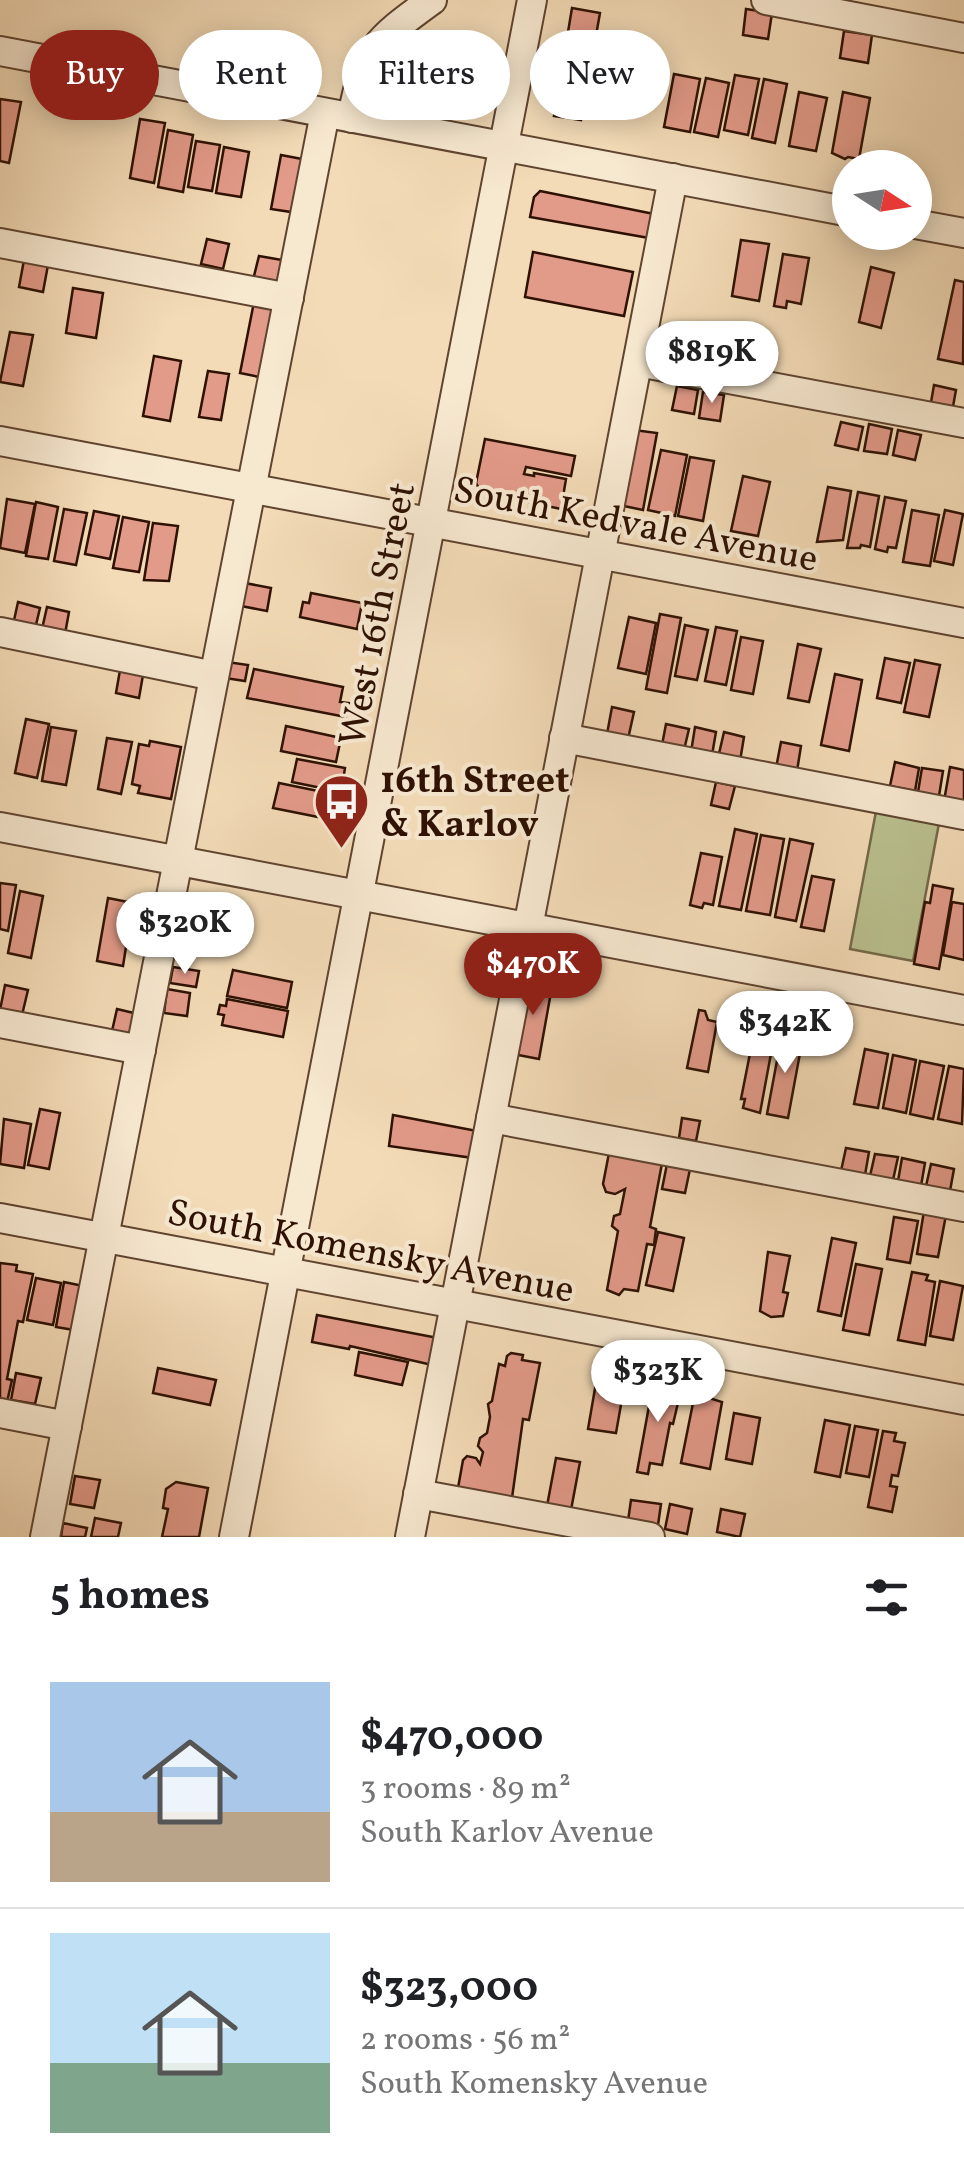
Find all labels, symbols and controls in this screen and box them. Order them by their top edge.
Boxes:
chip: Buy [30,30,159,120]
chip: Rent [179,30,322,120]
chip: Filters [342,30,510,120]
chip: New [530,30,670,120]
north arrow [832,150,932,250]
map controls [832,150,932,250]
pin: $819K [642,321,782,406]
text: $819K [668,331,757,375]
street label: South Kedvale Avenue [449,465,822,588]
street label: West 16th Street [328,478,431,751]
place label: 16th Street & Karlov [380,756,569,853]
bus stop icon: 16th Street & Karlov [311,771,371,850]
pin: $320K [115,892,255,977]
text: $320K [138,902,232,946]
pin: $470K [463,933,603,1018]
text: $470K [486,943,580,987]
pin: $342K [715,991,855,1076]
text: $342K [738,1001,832,1045]
street label: South Komensky Avenue [162,1188,578,1319]
pin: $323K [588,1340,728,1425]
text: $323K [613,1350,703,1394]
text: 5 homes [50,1568,210,1627]
icon: filters [859,1570,914,1625]
text: $470,000 [360,1709,544,1768]
icon: home [130,1722,250,1842]
text: 3 rooms · 89 m² [360,1768,571,1812]
text: South Karlov Avenue [360,1812,654,1856]
text: $323,000 [360,1960,538,2019]
icon: home [130,1973,250,2093]
text: 2 rooms · 56 m² [360,2019,570,2063]
text: South Komensky Avenue [360,2063,708,2107]

